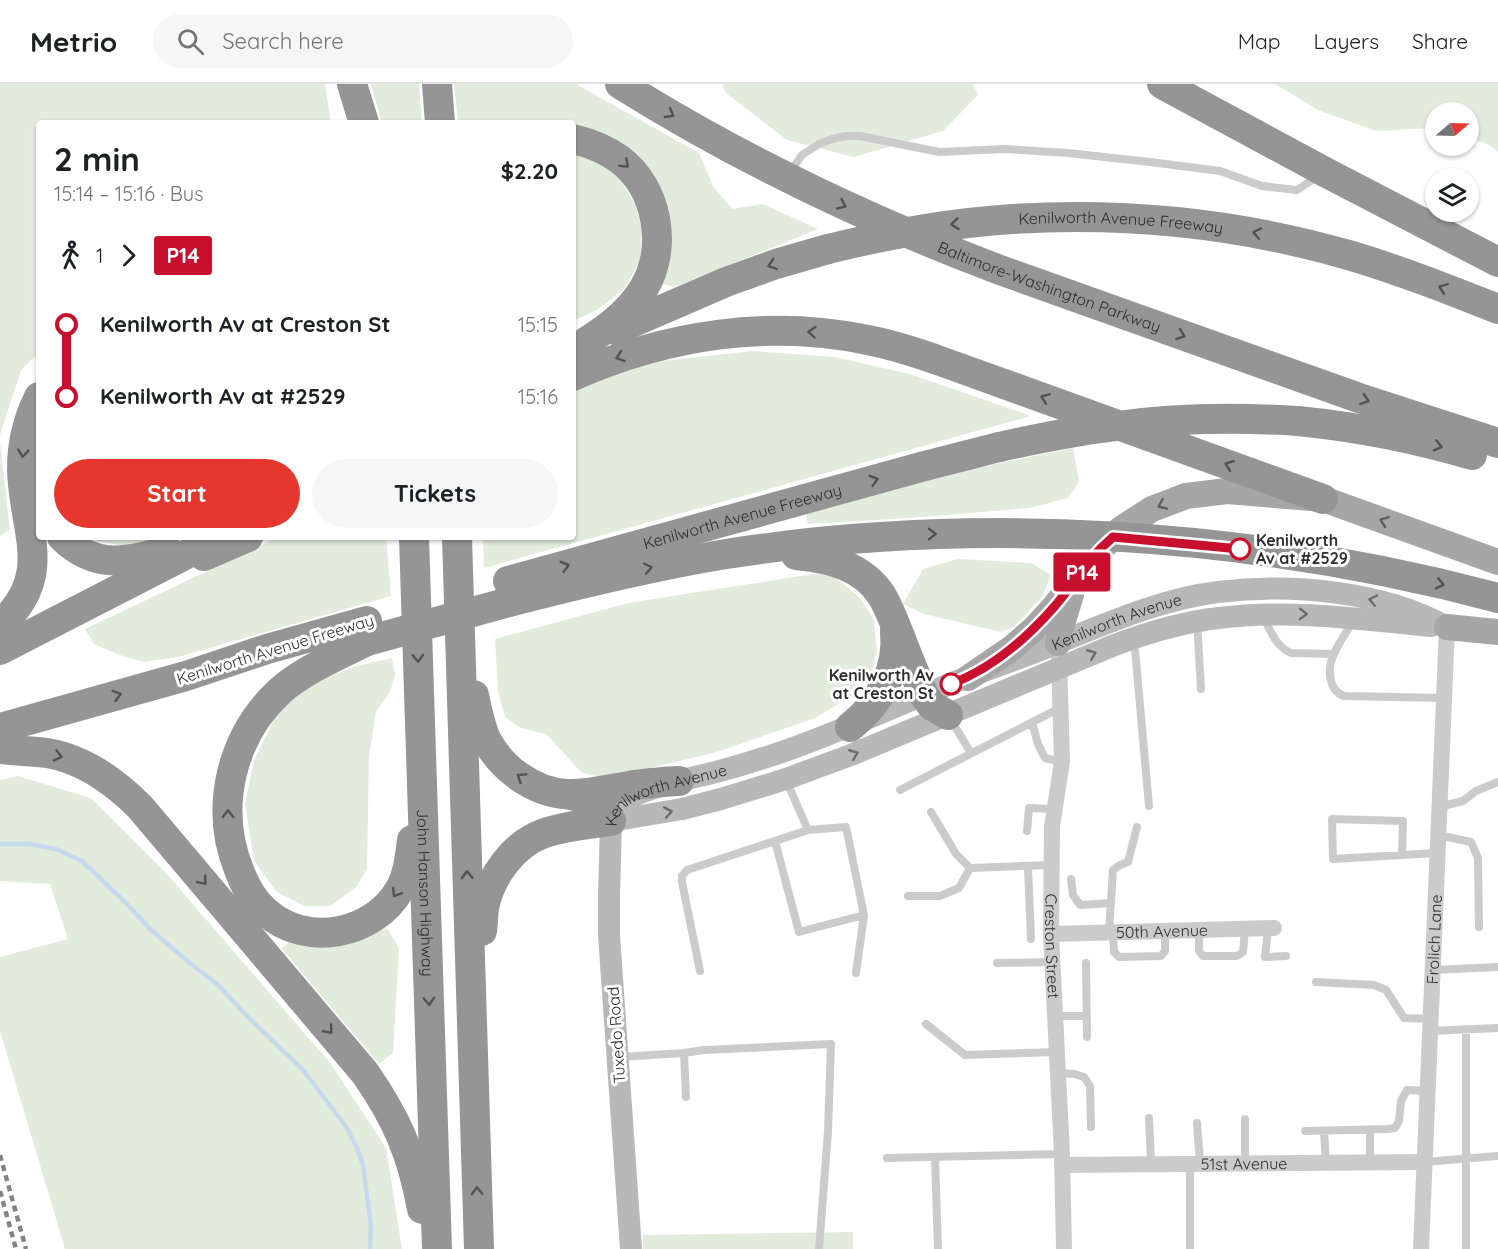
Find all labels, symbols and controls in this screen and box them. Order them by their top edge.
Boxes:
search box [153,14,573,68]
text: Metrio [30,24,117,59]
icon: search [174,25,207,58]
text: Search here [222,27,344,55]
text: Map [1238,28,1281,54]
text: Layers [1314,28,1379,54]
text: Share [1412,28,1468,54]
north arrow [1425,102,1479,156]
map controls [1425,102,1479,222]
one-way arrow [664,107,674,119]
text: 2 min [54,138,140,179]
text: $2.20 [501,157,558,185]
one-way arrow [618,157,628,168]
button: layers [1425,168,1479,222]
text: 15:14 – 15:16 · Bus [54,181,204,206]
one-way arrow [836,197,847,209]
street label: Kenilworth Avenue Freeway [1018,207,1225,238]
one-way arrow [951,218,960,230]
one-way arrow [1252,227,1262,240]
street label: Baltimore-Washington Parkway [935,237,1164,337]
icon: walk [54,239,87,272]
icon: forward [112,239,145,272]
text: P14 [166,242,200,268]
text: 1 [96,243,103,268]
one-way arrow [767,258,778,271]
one-way arrow [1439,282,1449,295]
text: Kenilworth Av at Creston St [100,310,390,338]
text: 15:15 [518,312,558,337]
one-way arrow [808,326,817,339]
one-way arrow [1175,327,1186,340]
one-way arrow [615,350,626,362]
text: Kenilworth Av at #2529 [100,382,345,410]
text: 15:16 [518,384,558,409]
one-way arrow [1040,393,1051,406]
one-way arrow [1359,393,1370,405]
one-way arrow [1433,438,1443,451]
one-way arrow [17,448,30,457]
button: Start [54,459,300,528]
button: Tickets [312,459,558,528]
one-way arrow [1224,459,1234,472]
one-way arrow [868,475,879,487]
street label: Kenilworth Avenue Freeway [641,479,844,553]
one-way arrow [1157,498,1168,510]
one-way arrow [1379,515,1390,528]
one-way arrow [928,528,937,541]
place label: Kenilworth Av at #2529 [1256,530,1348,568]
marker: Kenilworth Av at #2529 [1229,538,1251,560]
line badge: P14 [1048,552,1116,592]
text: P14 [1065,559,1099,585]
one-way arrow [559,561,570,573]
one-way arrow [642,563,652,576]
one-way arrow [1435,577,1445,590]
street label: Kenilworth Avenue [1049,589,1184,654]
one-way arrow [1368,594,1378,607]
one-way arrow [1298,608,1307,621]
street label: Kenilworth Avenue Freeway [174,609,376,689]
one-way arrow [1086,649,1097,661]
one-way arrow [411,654,424,663]
place label: Kenilworth Av at Creston St [829,665,934,703]
marker: Kenilworth Av at Creston St [940,673,962,695]
one-way arrow [111,690,122,702]
one-way arrow [53,749,63,762]
one-way arrow [848,749,859,761]
street label: Kenilworth Avenue [601,760,729,827]
one-way arrow [516,773,527,784]
one-way arrow [663,806,673,819]
street label: John Hanson Highway [413,809,438,977]
one-way arrow [221,810,234,819]
one-way arrow [461,870,474,879]
one-way arrow [195,874,206,885]
one-way arrow [393,886,404,897]
street label: Creston Street [1041,893,1064,999]
street label: Frolich Lane [1422,894,1446,985]
street label: 50th Avenue [1116,920,1208,942]
street label: Tuxedo Road [603,986,629,1084]
one-way arrow [422,996,435,1005]
one-way arrow [322,1023,333,1034]
street label: 51st Avenue [1201,1153,1287,1174]
one-way arrow [471,1186,484,1195]

